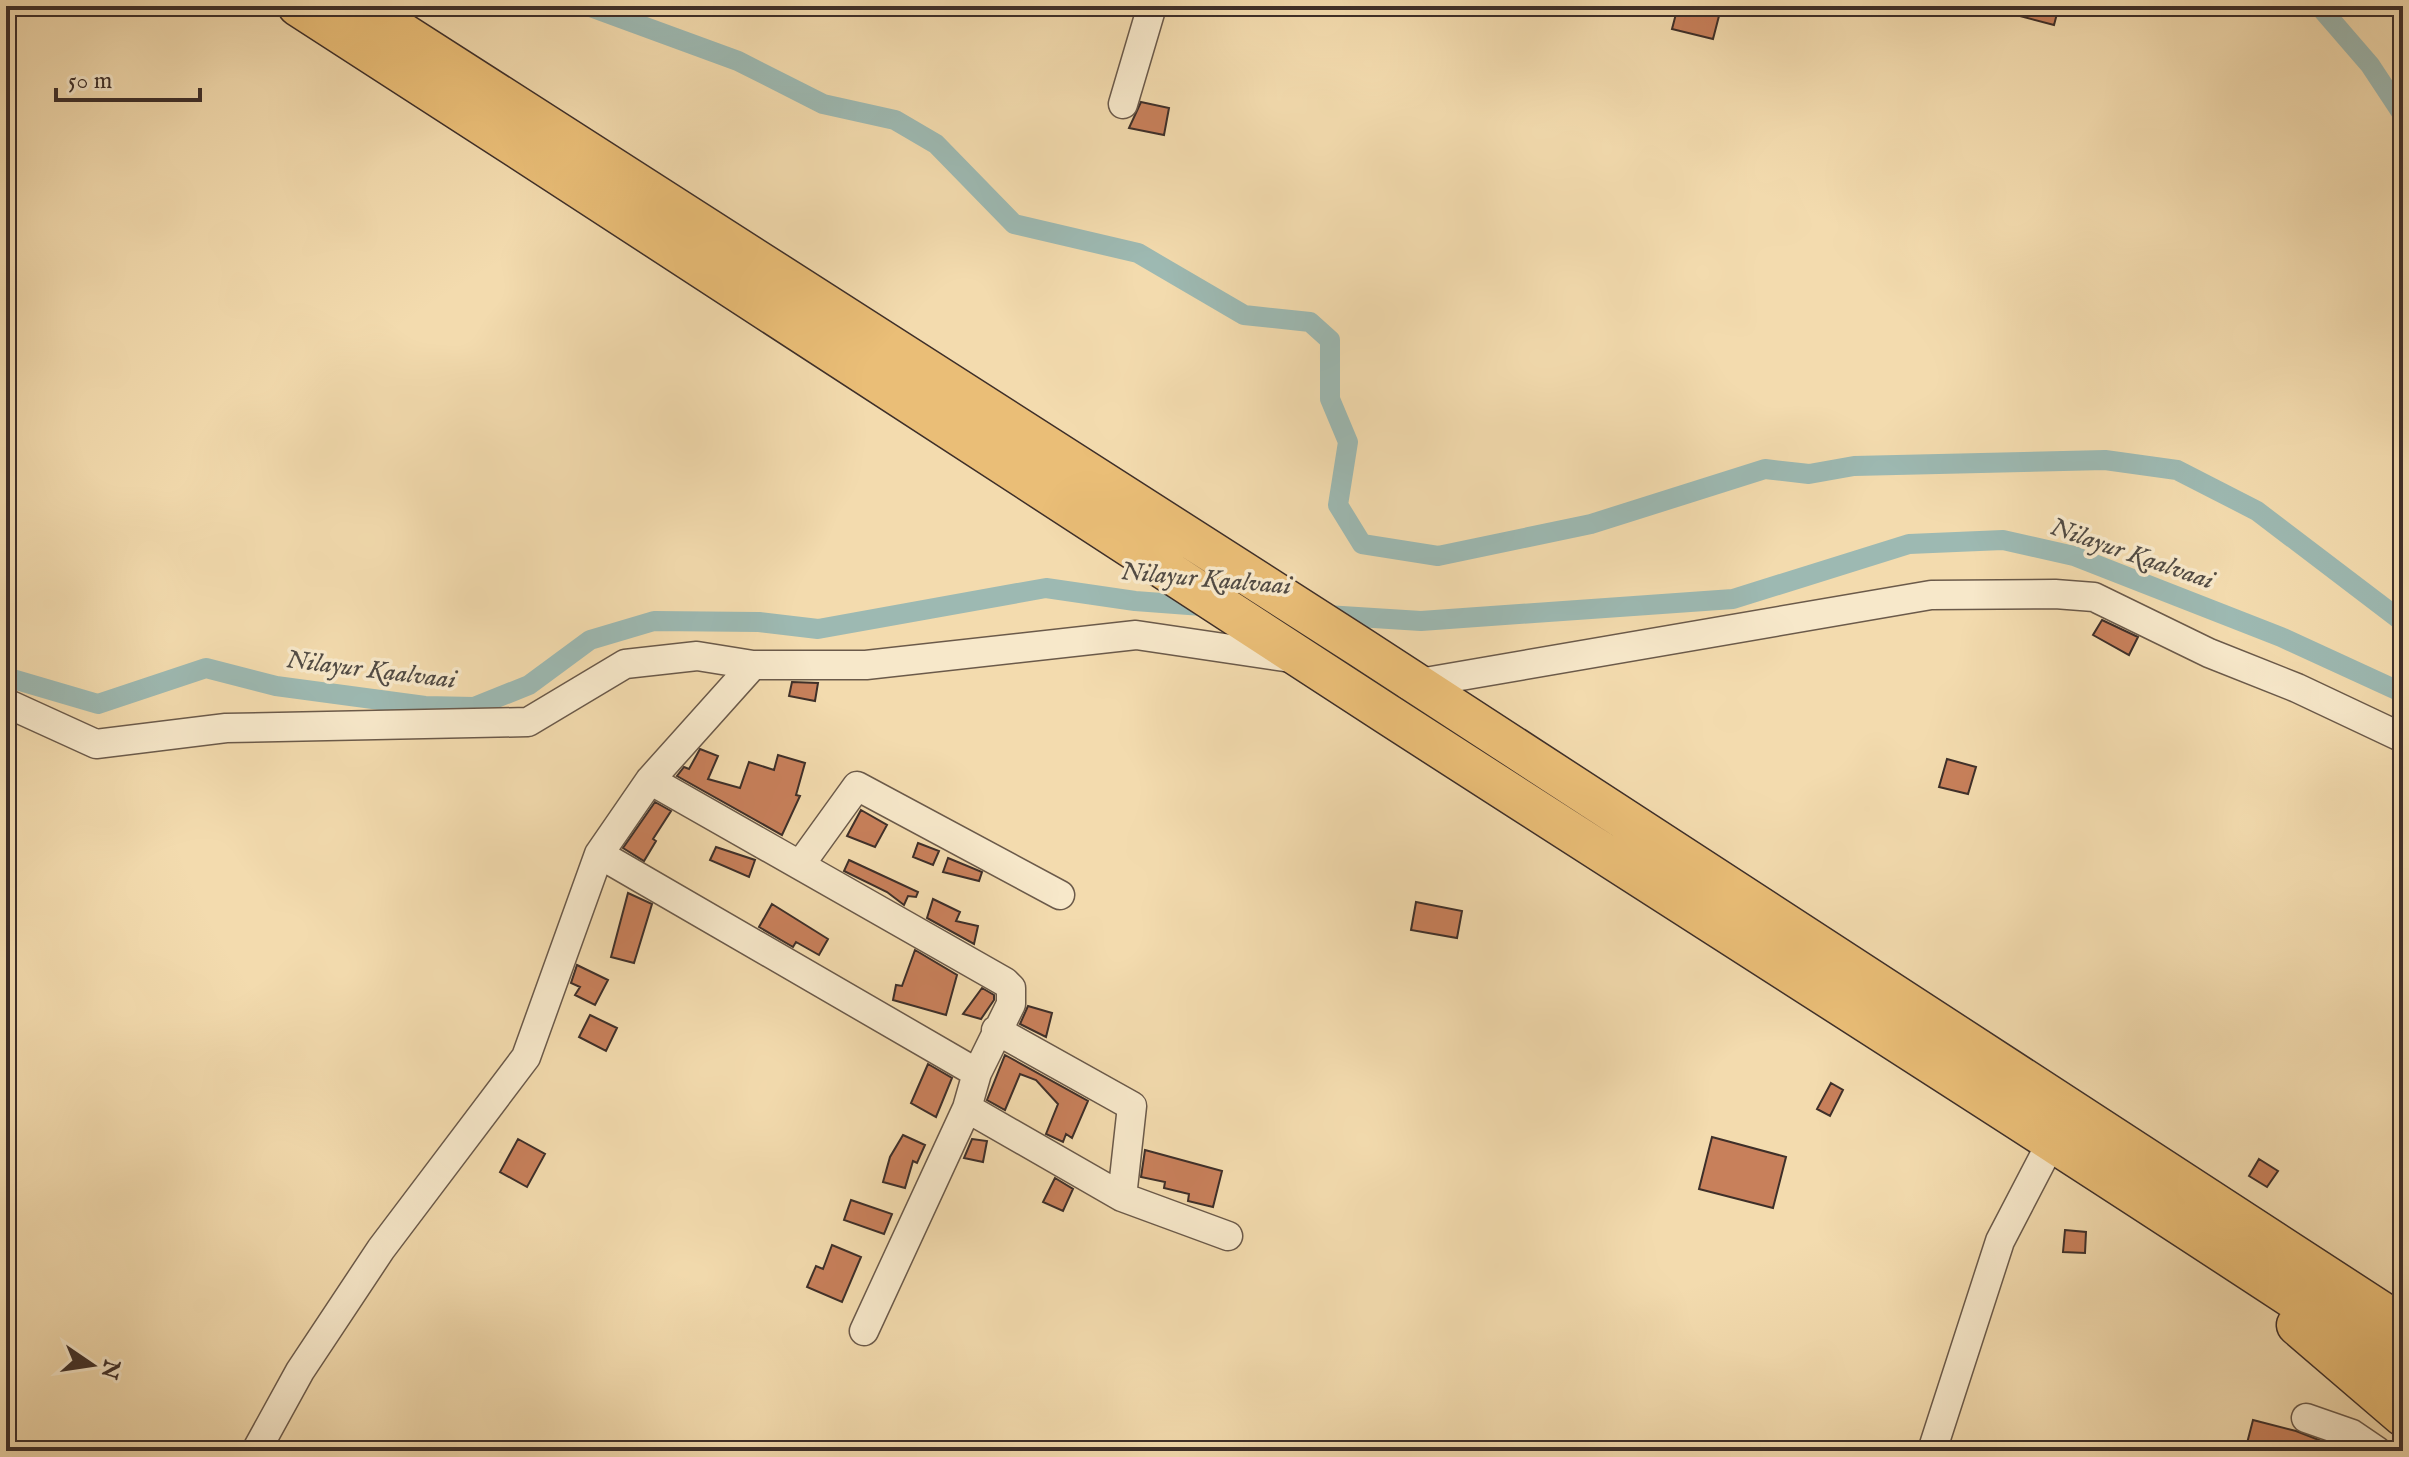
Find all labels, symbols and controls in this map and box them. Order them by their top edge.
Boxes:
scale bar [56,52,200,102]
text: 50 m [68,66,112,97]
water label: Nilayur Kaalvaai [2046,511,2220,598]
water label: Nilayur Kaalvaai [1119,555,1294,603]
water label: Nilayur Kaalvaai [284,643,459,697]
north arrow [52,1325,132,1405]
text: N [94,1356,126,1381]

